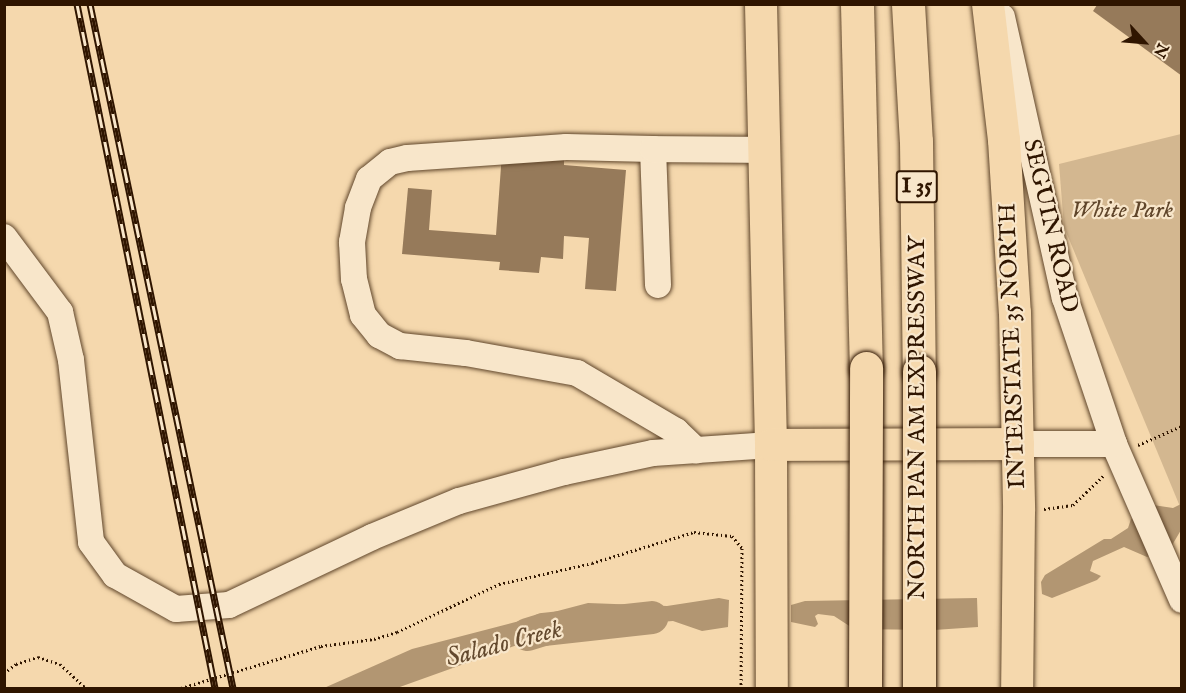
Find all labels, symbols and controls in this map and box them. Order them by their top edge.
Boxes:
north arrow [1114,12,1174,72]
text: N [1148,39,1172,60]
street label: SEGUIN ROAD [1016,136,1084,316]
road number: I 35 [894,168,940,206]
park label: White Park [1071,197,1173,225]
street label: INTERSTATE 35 NORTH [994,202,1032,490]
street label: NORTH PAN AM EXPRESSWAY [904,236,932,600]
water label: Salado Creek [443,614,565,674]

